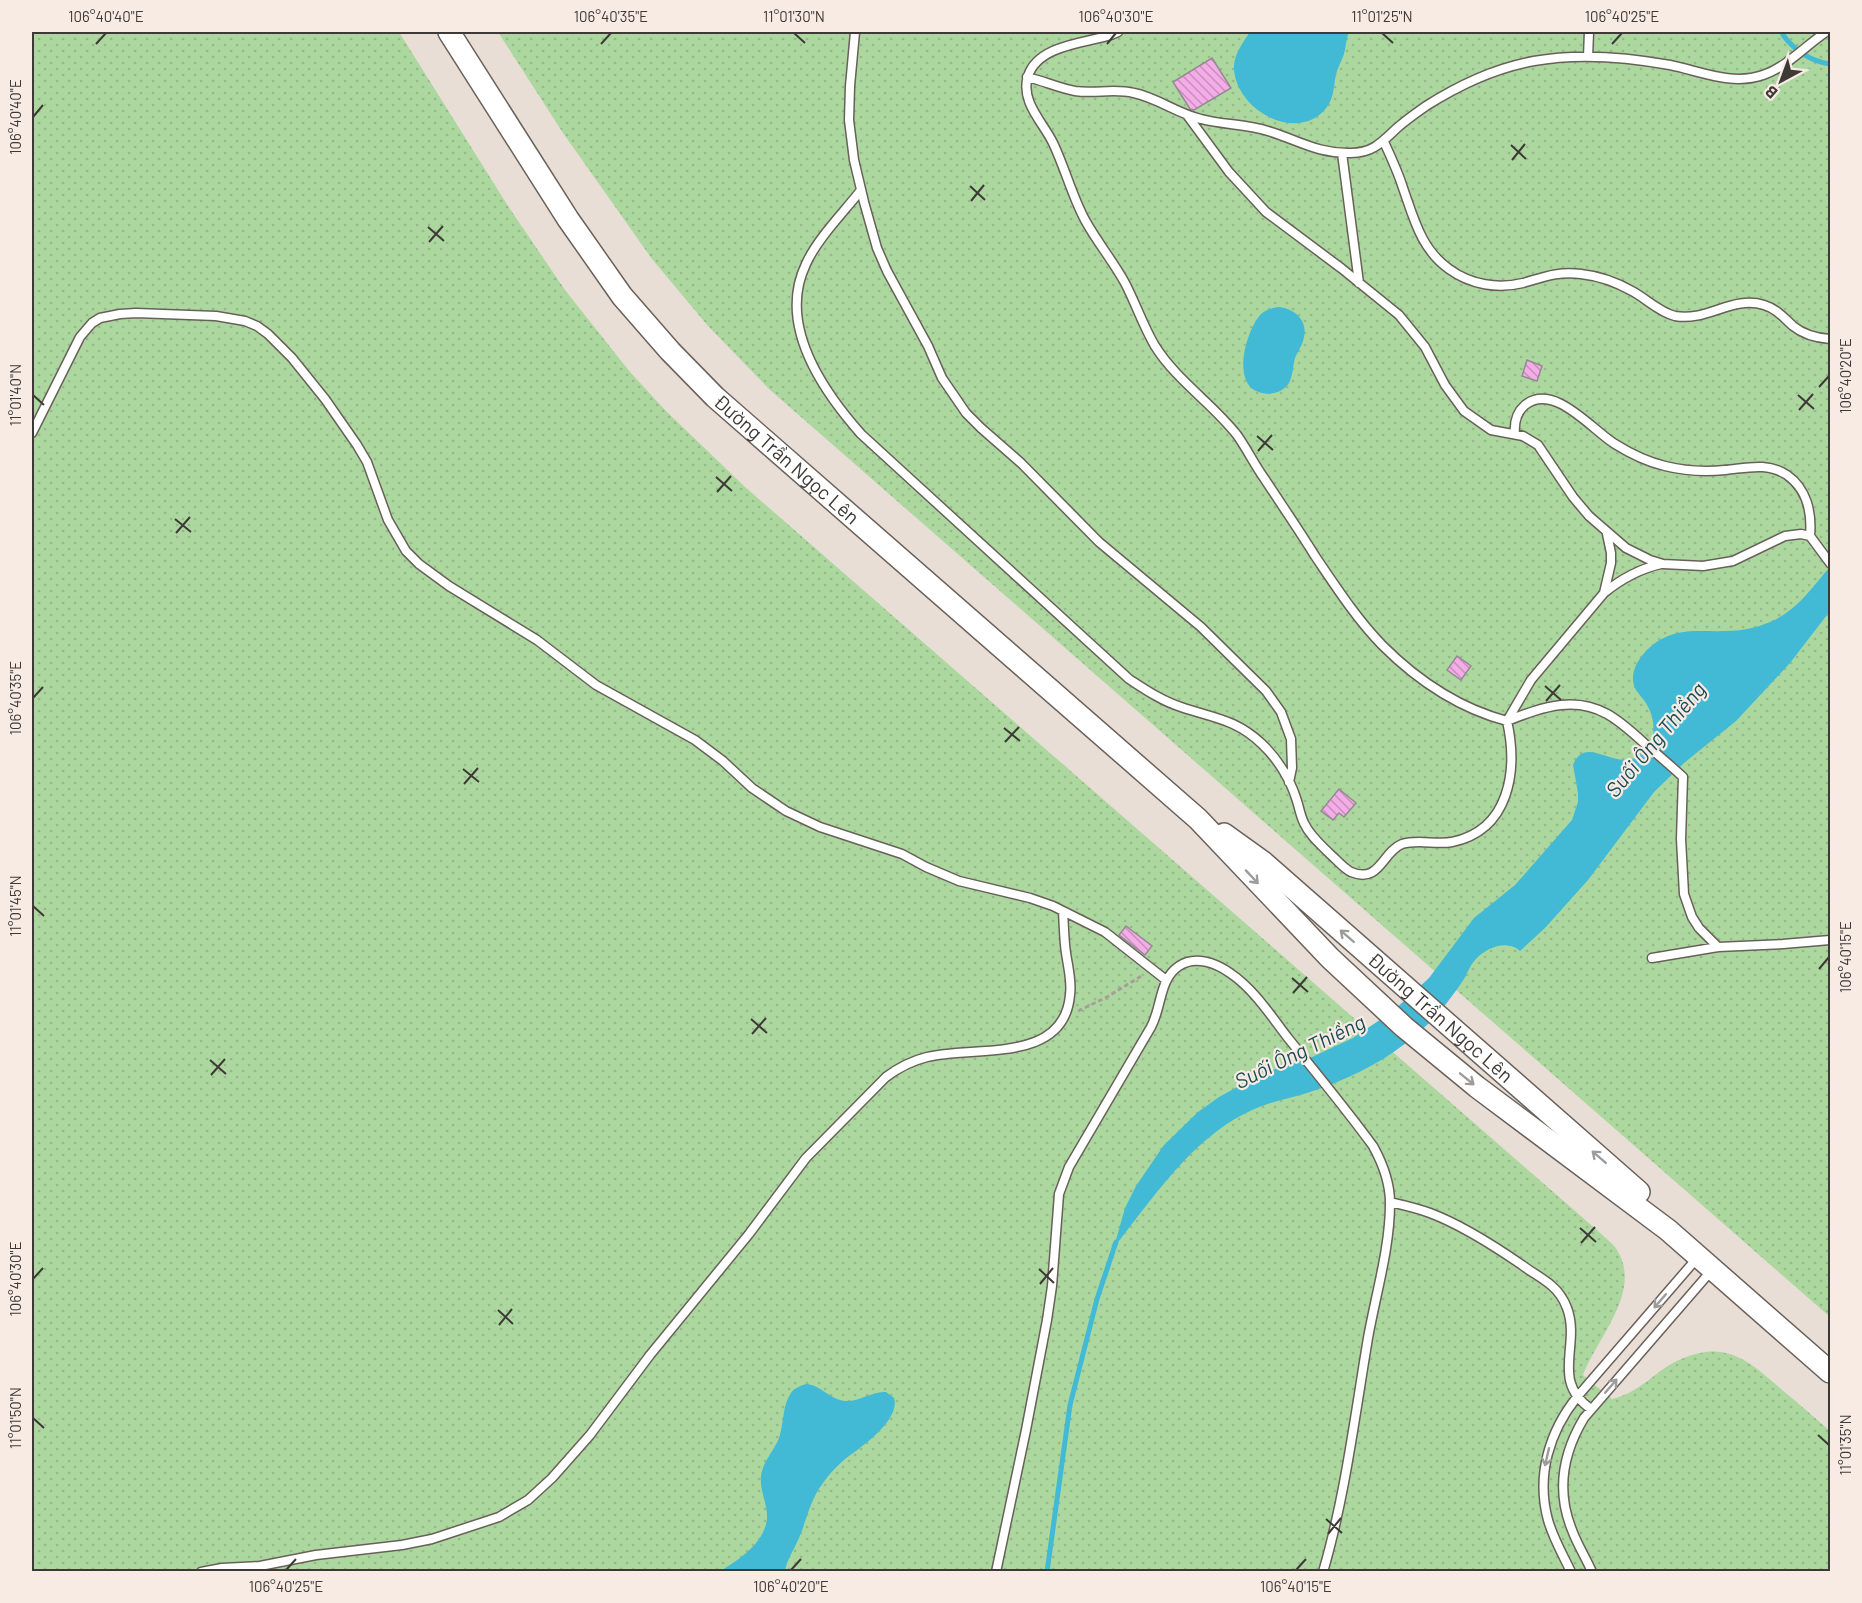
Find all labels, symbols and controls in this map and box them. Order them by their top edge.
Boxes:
text: 106°40'40"E [68,7,144,25]
text: 106°40'35"E [574,7,648,25]
text: 11°01'30"N [763,7,825,25]
text: 106°40'30"E [1078,7,1154,25]
text: 11°01'25"N [1351,7,1413,25]
text: 106°40'25"E [1585,7,1659,25]
north arrow [1751,51,1811,111]
text: 106°40'40"E [6,79,24,155]
text: B [1761,82,1781,103]
text: 106°40'20"E [1836,338,1854,414]
text: 11°01'40"N [6,364,24,426]
street label: Đường Trần Ngọc Lên [710,389,865,529]
text: 106°40'35"E [6,661,24,735]
water label: Suối Ông Thiềng [1600,676,1710,802]
one-way arrow [1245,869,1259,884]
text: 11°01'45"N [6,875,24,937]
text: 106°40'15"E [1836,921,1854,993]
one-way arrow [1340,929,1355,943]
street label: Đường Trần Ngọc Lên [1364,947,1519,1087]
water label: Suối Ông Thiềng [1230,1008,1369,1093]
one-way arrow [1458,1072,1474,1085]
one-way arrow [1592,1150,1607,1164]
text: 106°40'30"E [6,1241,24,1317]
one-way arrow [1653,1293,1667,1308]
one-way arrow [1604,1379,1618,1394]
text: 11°01'50"N [6,1387,24,1449]
text: 11°01'35"N [1836,1414,1854,1476]
one-way arrow [1541,1447,1553,1466]
text: 106°40'25"E [249,1577,323,1595]
text: 106°40'20"E [753,1577,829,1595]
text: 106°40'15"E [1260,1577,1332,1595]

